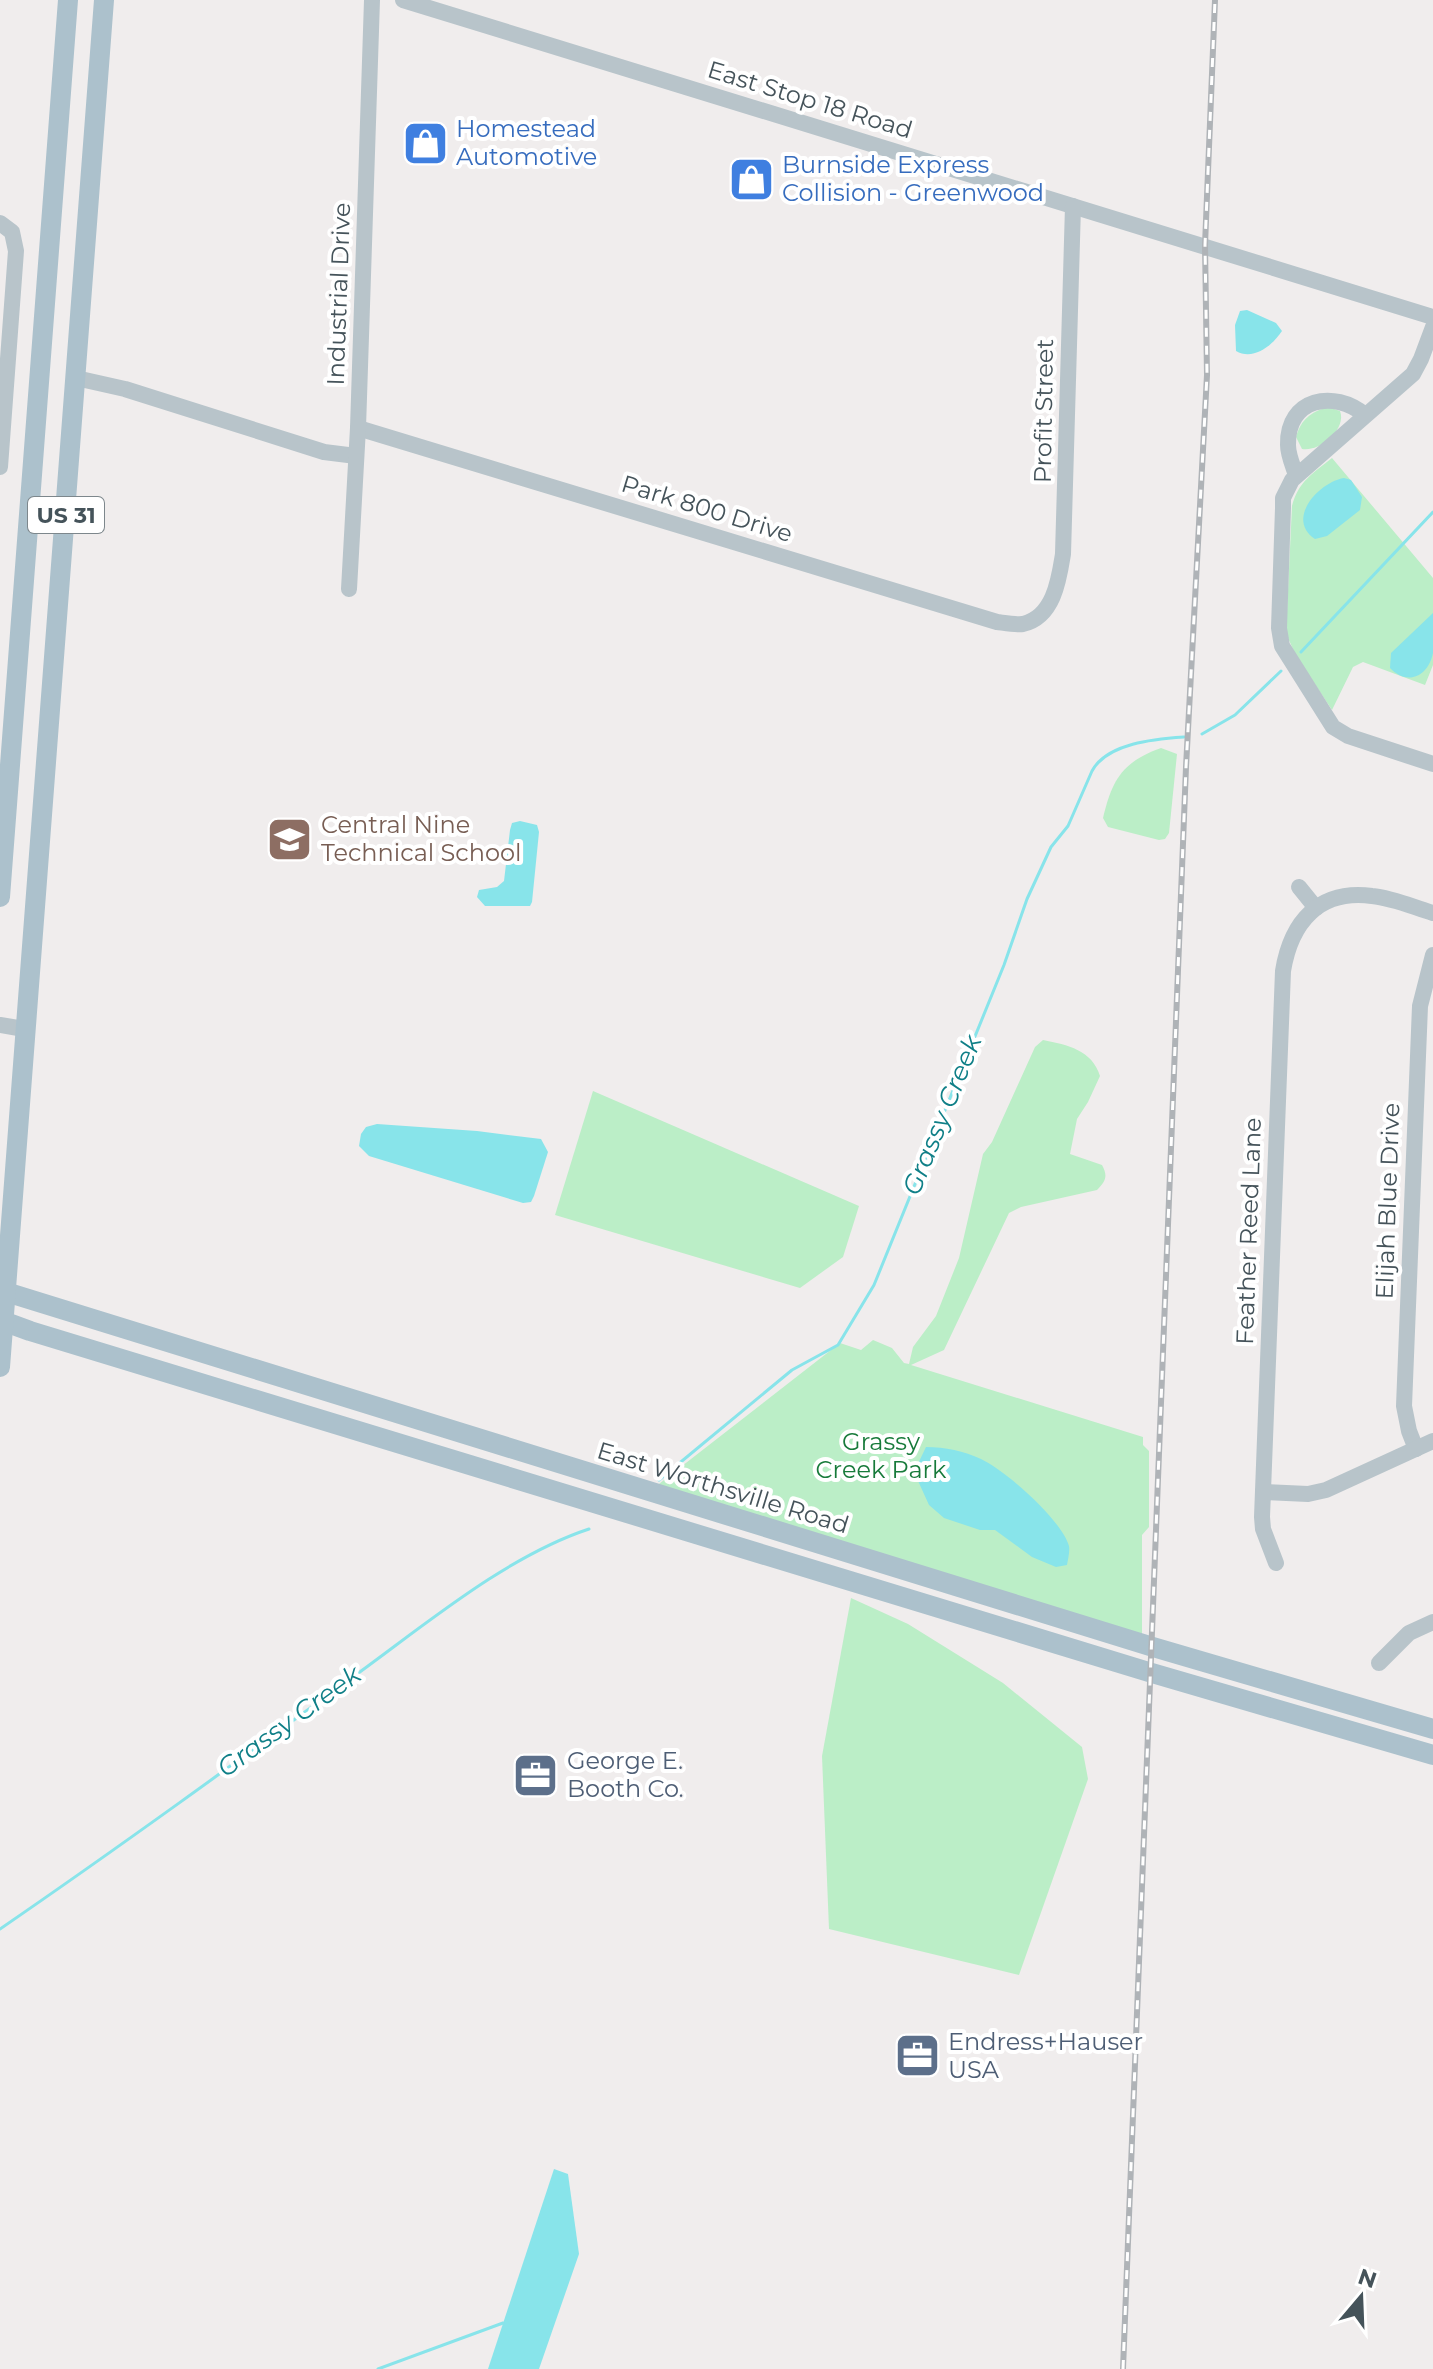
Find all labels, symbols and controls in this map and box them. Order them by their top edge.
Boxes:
street label: East Stop 18 Road [704,55,916,144]
place label: Homestead Automotive [456,114,597,171]
shop icon: Homestead Automotive [401,119,449,167]
place label: Burnside Express Collision - Greenwood [782,150,1044,207]
shop icon: Burnside Express Collision - Greenwood [727,155,775,203]
street label: Industrial Drive [321,202,356,386]
street label: Profit Street [1028,338,1059,483]
street label: Park 800 Drive [618,469,796,548]
road number: US 31 [28,497,104,533]
place label: Central Nine Technical School [321,810,521,867]
school or university icon: Central Nine Technical School [266,815,314,863]
water label: Grassy Creek [895,1029,989,1200]
street label: Elijah Blue Drive [1370,1102,1405,1300]
street label: Feather Reed Lane [1230,1117,1267,1345]
park label: Grassy Creek Park [816,1427,947,1484]
street label: East Worthsville Road [594,1435,852,1540]
water label: Grassy Creek [211,1657,368,1784]
place label: George E. Booth Co. [567,1746,684,1803]
office icon: George E. Booth Co. [512,1751,560,1799]
place label: Endress+Hauser USA [948,2027,1143,2084]
office icon: Endress+Hauser USA [893,2032,941,2080]
north arrow [1321,2257,1401,2337]
text: N [1355,2263,1380,2294]

